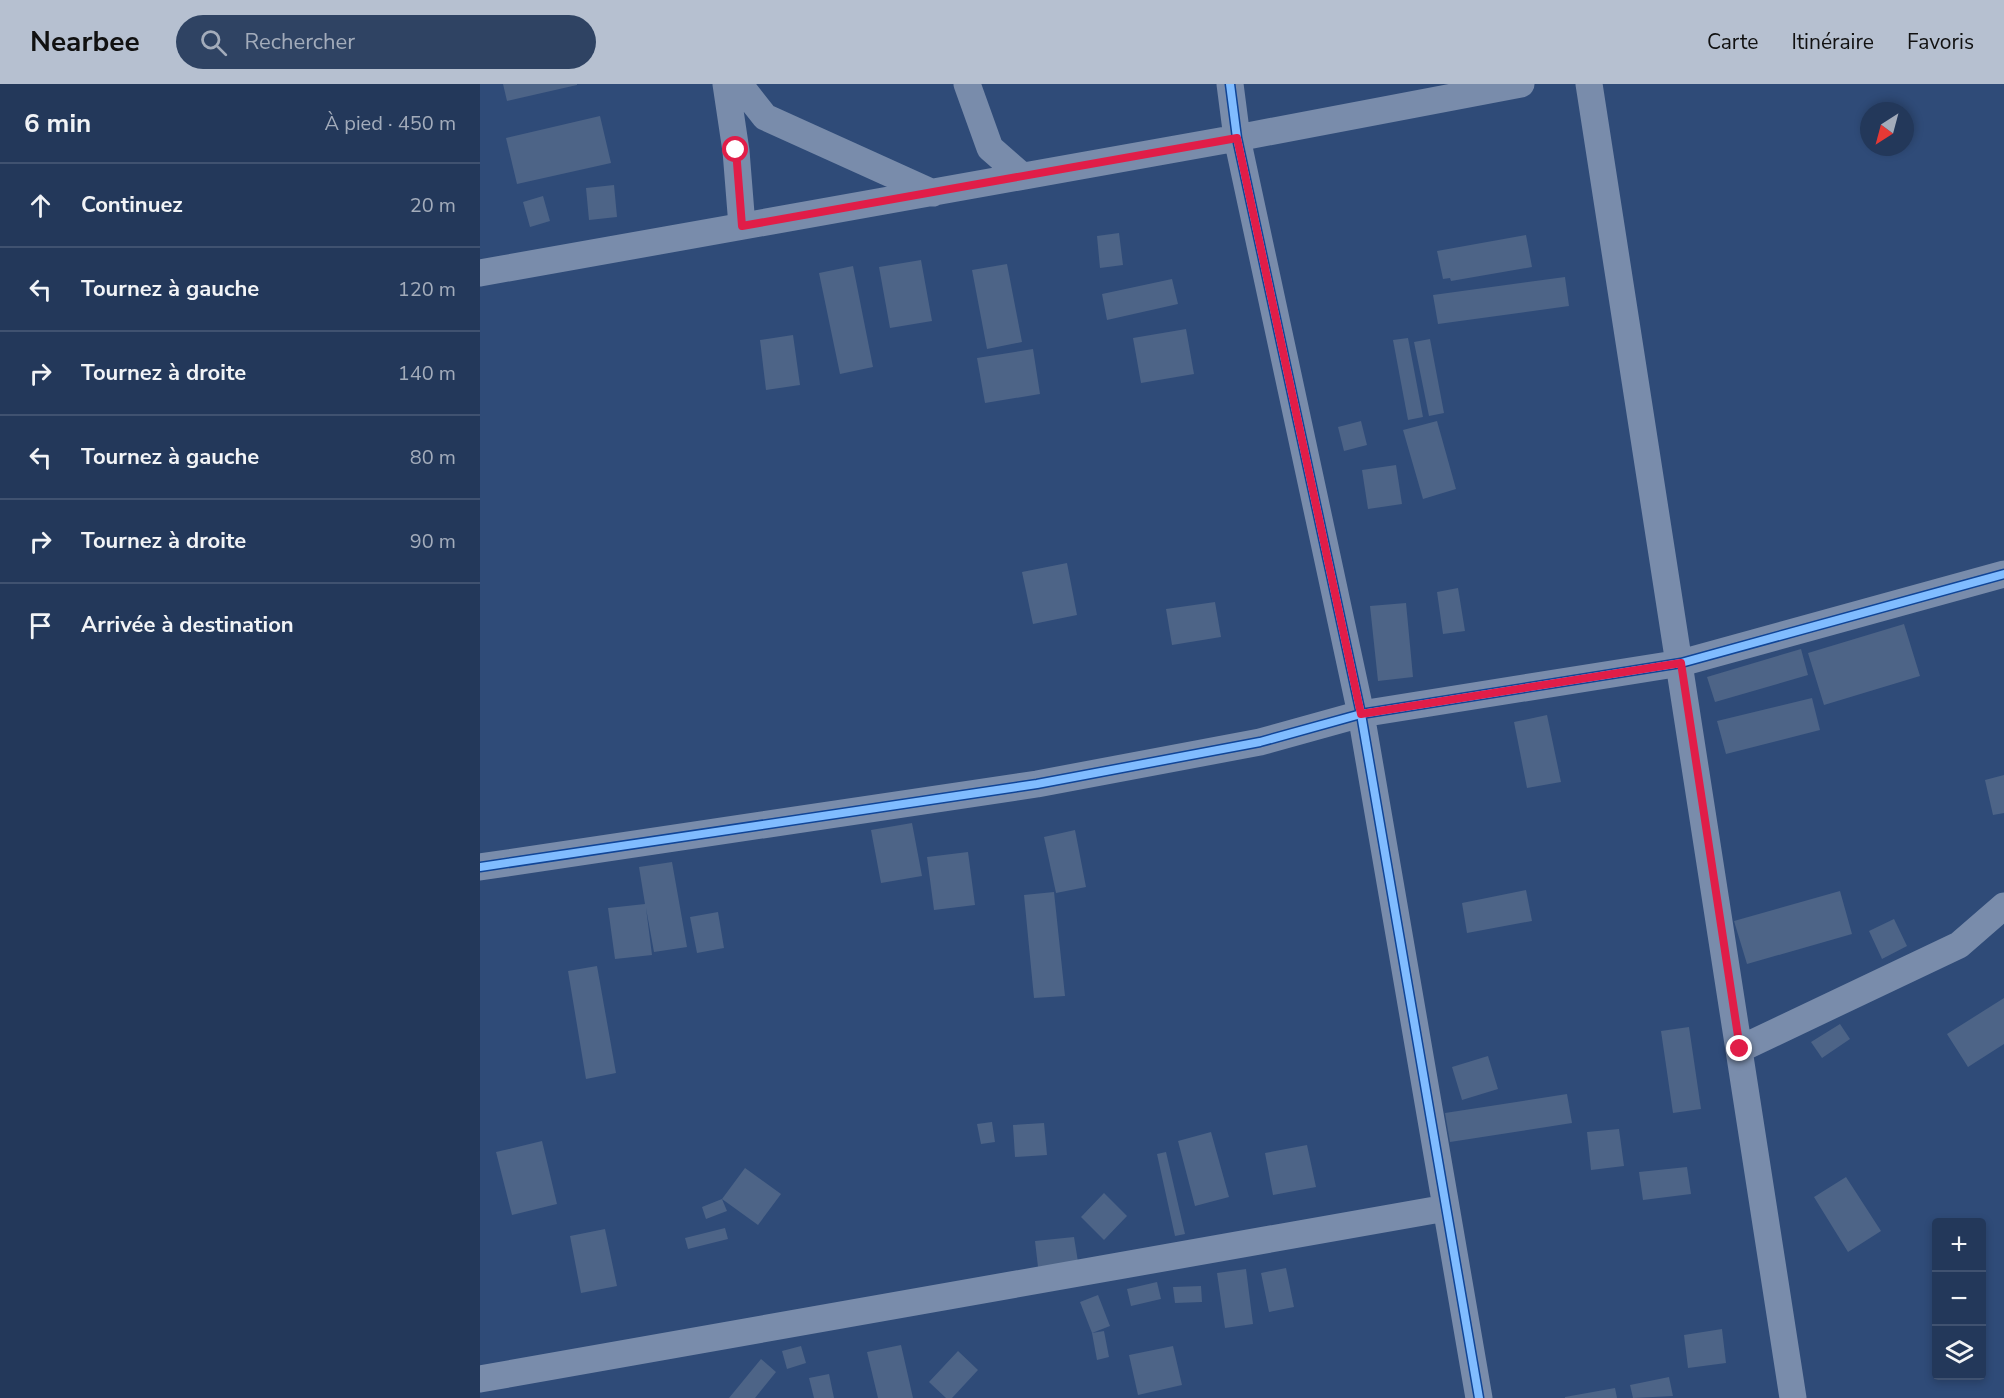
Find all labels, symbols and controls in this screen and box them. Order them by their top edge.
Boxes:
search box [176,15,596,69]
text: Nearbee [30,23,140,61]
icon: search [197,26,230,59]
text: Rechercher [245,27,355,57]
text: Carte [1707,28,1758,56]
text: Itinéraire [1791,28,1874,56]
text: Favoris [1907,28,1974,56]
north arrow [1860,102,1914,156]
text: 6 min [24,106,91,141]
text: À pied · 450 m [325,110,456,137]
route start [722,136,748,162]
icon: ahead [24,189,57,222]
text: Continuez [81,190,183,220]
text: 20 m [410,192,456,219]
icon: left [24,273,57,306]
text: Tournez à gauche [81,274,259,304]
text: 120 m [398,276,456,303]
icon: right [24,357,57,390]
text: Tournez à droite [81,358,246,388]
text: 140 m [398,360,456,387]
icon: left [24,441,57,474]
text: Tournez à gauche [81,442,259,472]
text: 80 m [410,444,456,471]
icon: right [24,525,57,558]
text: Tournez à droite [81,526,246,556]
text: 90 m [410,528,456,555]
icon: arrive [24,609,57,642]
text: Arrivée à destination [81,610,294,640]
route end [1726,1035,1752,1061]
map controls [1932,1218,1986,1380]
button: + [1932,1218,1986,1272]
button: − [1932,1272,1986,1326]
button: layers [1932,1326,1986,1380]

